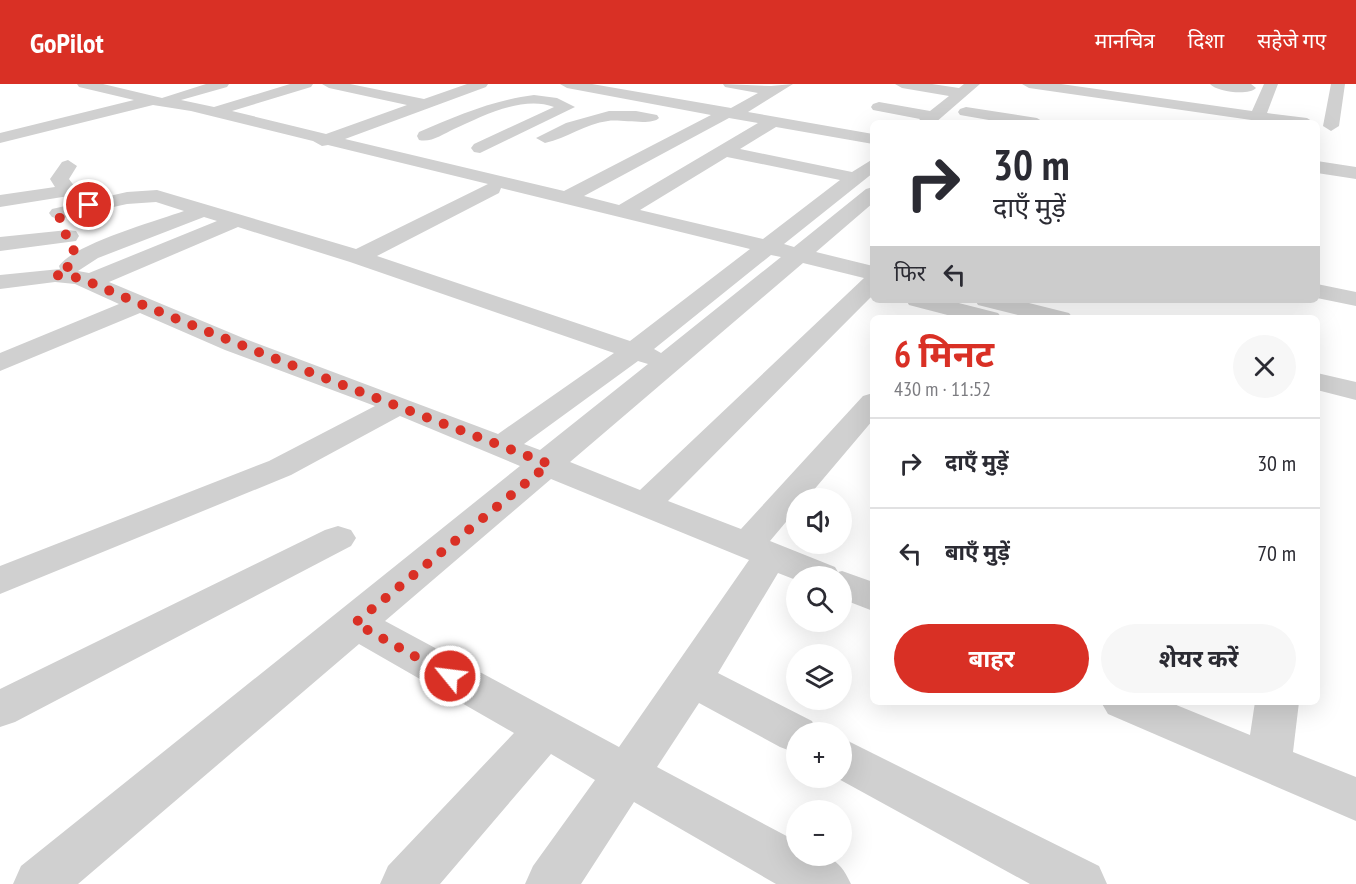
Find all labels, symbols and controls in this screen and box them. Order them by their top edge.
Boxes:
text: GoPilot [30,24,104,61]
text: मानचित्र [1095,27,1155,54]
text: दिशा [1188,27,1224,54]
text: सहेजे गए [1257,27,1326,54]
text: 30 m [993,137,1070,192]
icon: right [894,144,972,222]
pin [63,179,114,230]
icon: arrive [72,188,105,221]
text: दाएँ मुड़ें [993,190,1066,224]
icon: left [938,258,971,291]
text: फिर [894,259,926,287]
text: 6 मिनट [894,330,994,377]
button: close [1233,335,1296,398]
text: 430 m · 11:52 [894,376,991,402]
icon: right [894,447,927,480]
text: दाएँ मुड़ें [945,448,1009,476]
text: 30 m [1257,449,1296,477]
map controls [786,488,852,866]
button: sound [786,488,852,554]
icon: left [894,537,927,570]
text: बाएँ मुड़ें [945,538,1010,566]
text: 70 m [1257,539,1296,567]
button: search [786,566,852,632]
button: बाहर [894,624,1089,693]
button: शेयर करें [1101,624,1296,693]
position arrow [418,644,482,708]
button: layers [786,644,852,710]
button: + [786,722,852,788]
button: − [786,800,852,866]

